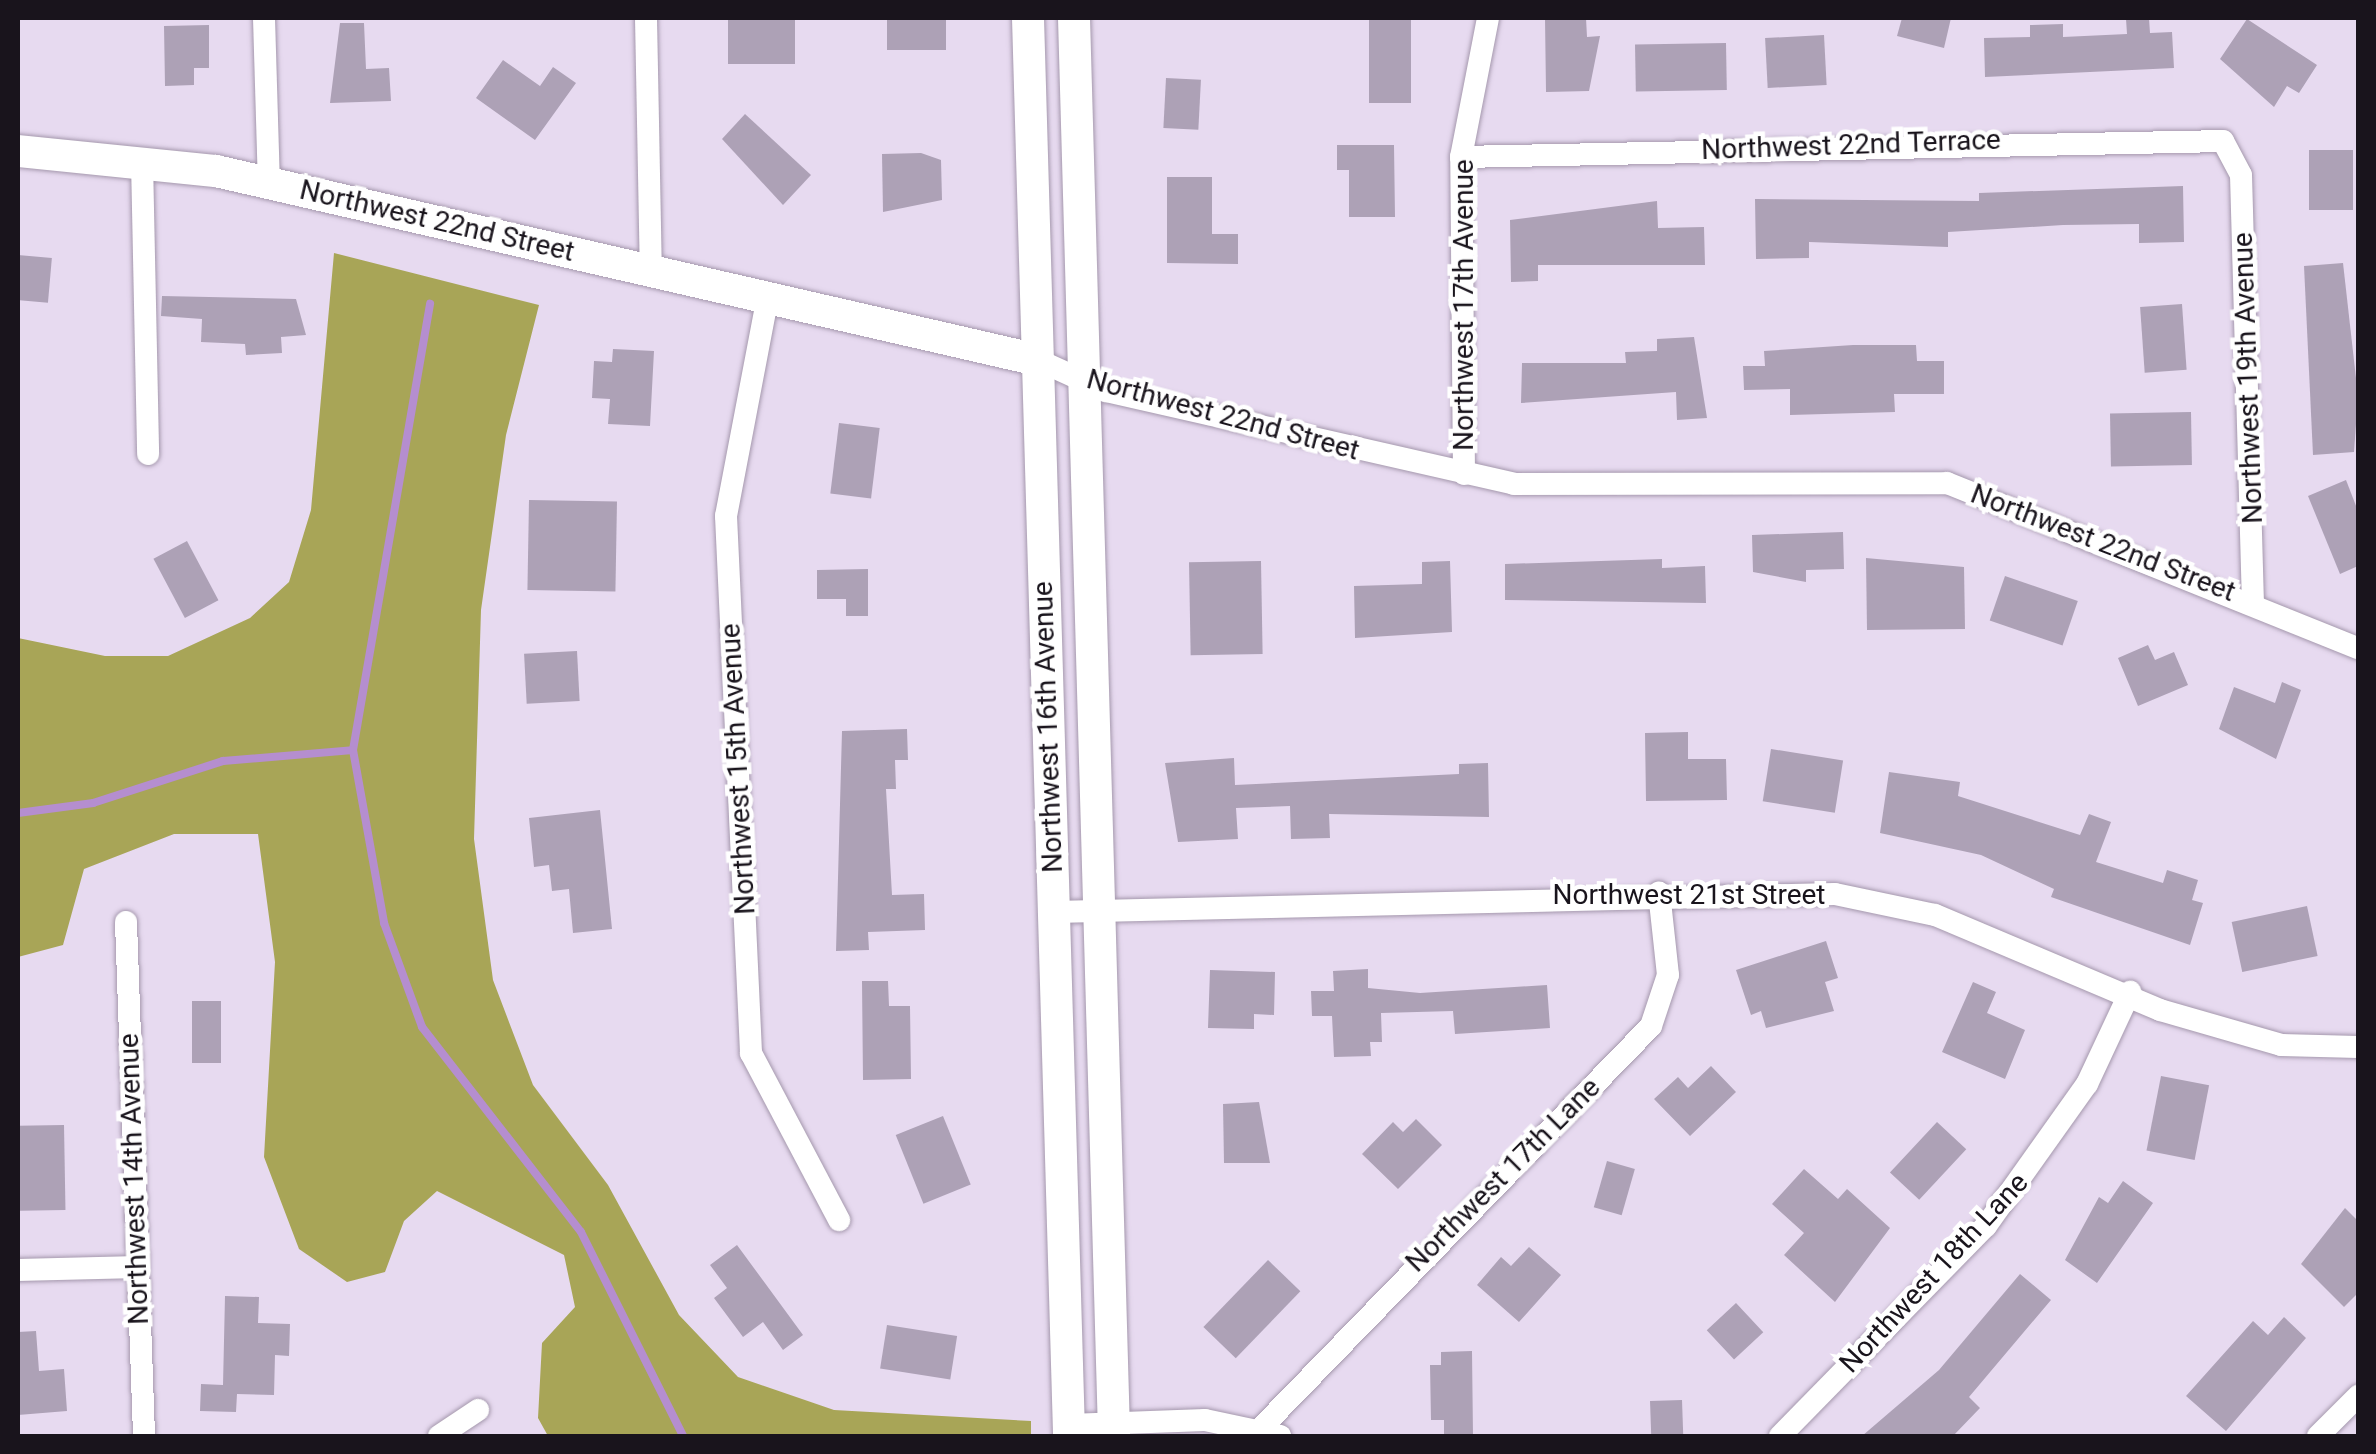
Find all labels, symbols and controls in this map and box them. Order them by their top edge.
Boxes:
street label: Northwest 22nd Terrace [1700,123,2002,167]
street label: Northwest 17th Avenue [1447,159,1481,451]
street label: Northwest 22nd Street [296,173,578,269]
street label: Northwest 19th Avenue [2226,232,2270,524]
street label: Northwest 22nd Street [1083,362,1363,468]
street label: Northwest 22nd Street [1966,477,2240,609]
street label: Northwest 16th Avenue [1026,581,1070,873]
street label: Northwest 15th Avenue [714,622,762,916]
street label: Northwest 21st Street [1552,878,1826,912]
street label: Northwest 14th Avenue [112,1033,156,1325]
street label: Northwest 17th Lane [1399,1071,1607,1279]
street label: Northwest 18th Lane [1833,1166,2035,1380]

